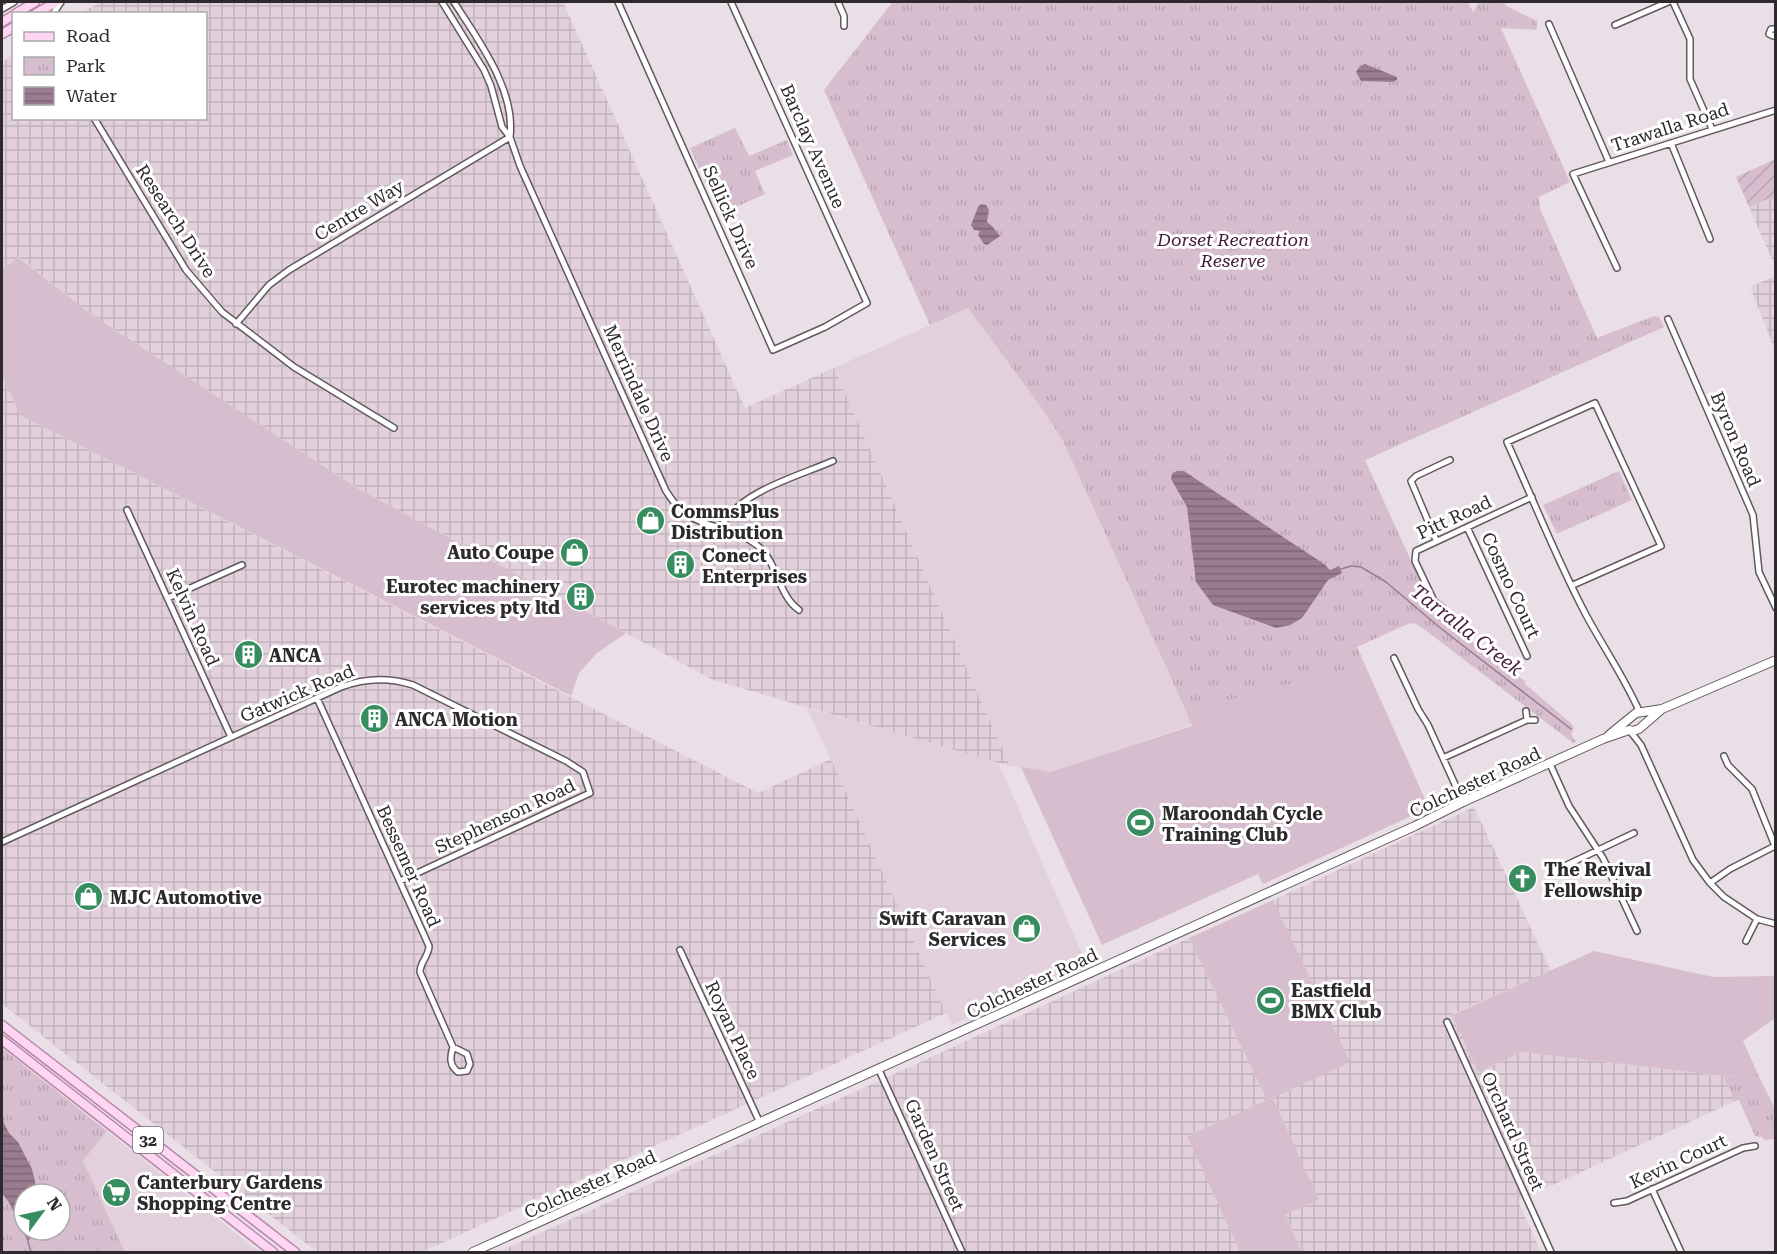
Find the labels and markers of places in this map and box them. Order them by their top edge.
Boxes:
place label: CommsPlus Distribution [671,501,783,543]
shop icon: CommsPlus Distribution [634,505,666,537]
shop icon: Auto Coupe [559,536,591,568]
place label: Auto Coupe [447,542,554,563]
place label: Conect Enterprises [702,545,807,587]
building icon: Conect Enterprises [665,549,697,581]
place label: Eurotec machinery services pty ltd [386,576,560,618]
building icon: Eurotec machinery services pty ltd [565,580,597,612]
building icon: ANCA [232,639,264,671]
place label: ANCA [269,645,321,666]
building icon: ANCA Motion [358,703,390,735]
place label: ANCA Motion [395,709,518,730]
place label: Maroondah Cycle Training Club [1162,803,1323,845]
sports icon: Maroondah Cycle Training Club [1125,807,1157,839]
place label: The Revival Fellowship [1544,859,1651,901]
church icon: The Revival Fellowship [1507,863,1539,895]
shop icon: MJC Automotive [73,881,105,913]
place label: MJC Automotive [110,887,262,908]
place label: Swift Caravan Services [879,908,1006,950]
shop icon: Swift Caravan Services [1011,912,1043,944]
place label: Eastfield BMX Club [1291,980,1382,1022]
sports icon: Eastfield BMX Club [1254,984,1286,1016]
place label: Canterbury Gardens Shopping Centre [137,1172,322,1214]
supermarket icon: Canterbury Gardens Shopping Centre [100,1176,132,1208]

